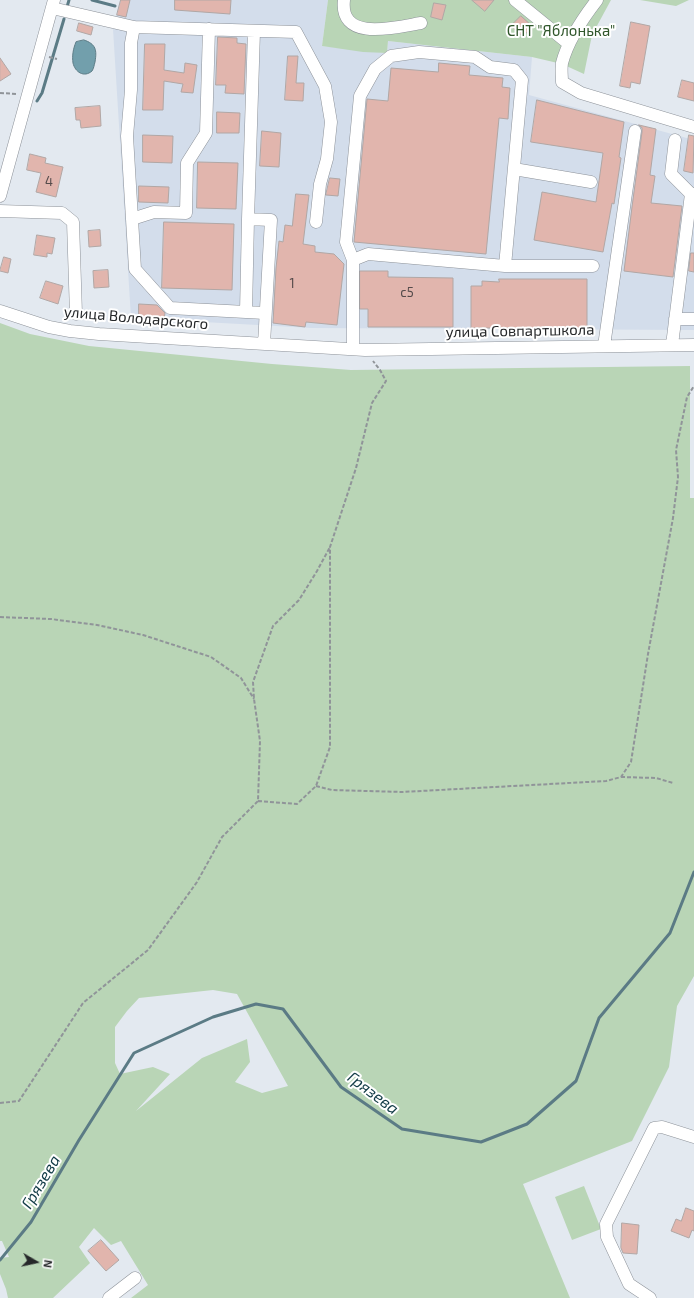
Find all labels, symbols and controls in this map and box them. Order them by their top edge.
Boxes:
park label: СНТ "Яблонька" [507,22,615,40]
house number: 4 [45,174,53,190]
house number: 1 [289,276,295,292]
house number: с5 [400,285,414,301]
street label: улица Володарского [63,303,209,333]
street label: улица Совпартшкола [445,321,595,341]
water label: Грязева [344,1068,402,1118]
water label: Грязева [18,1152,64,1212]
north arrow [16,1242,56,1282]
text: N [41,1259,55,1269]

